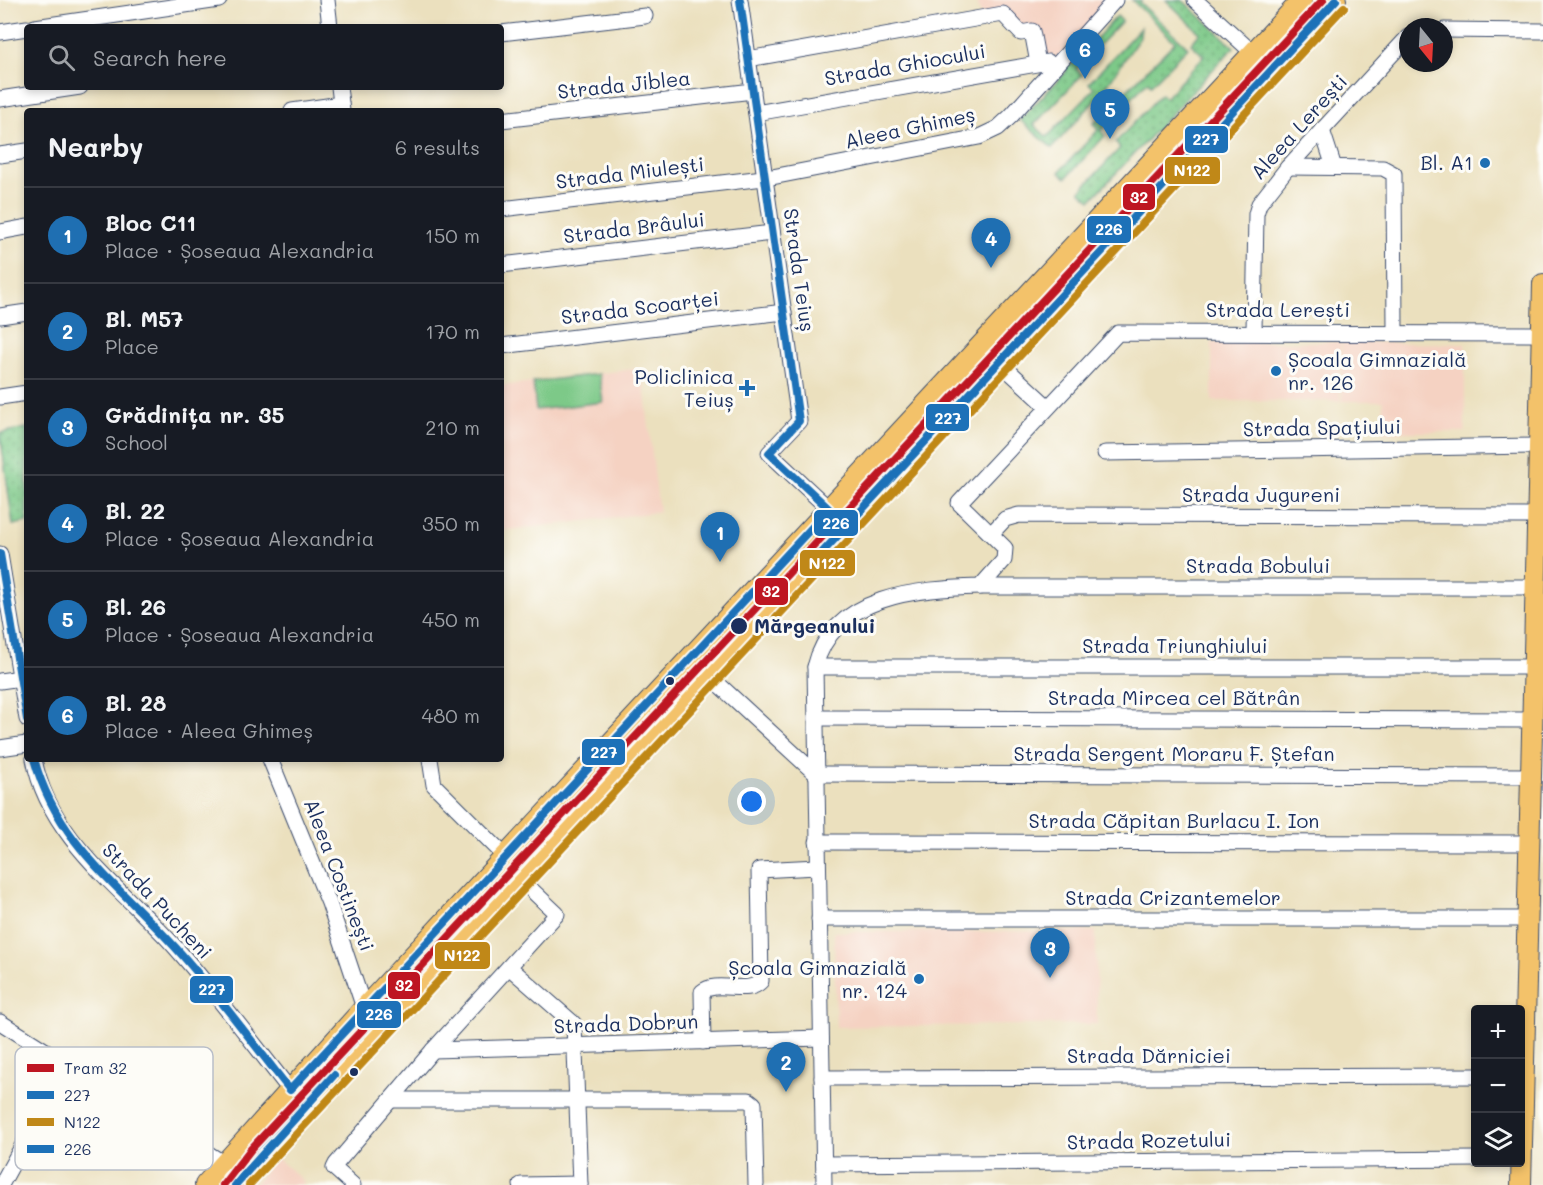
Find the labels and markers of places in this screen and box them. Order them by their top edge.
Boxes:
pin: 6 [1066,29,1104,79]
pin: 5 [1090,90,1130,139]
place label: Bl. A1 [1420,149,1473,175]
marker: Bl. A1 [1478,156,1492,170]
pin: 4 [972,218,1010,268]
place label: Școala Gimnazială nr. 126 [1288,346,1467,395]
place label: Policlinica Teiuș [634,363,734,413]
marker: Școala Gimnazială nr. 126 [1269,364,1283,378]
marker: Policlinica Teiuș [738,379,756,397]
pin: 1 [700,512,740,562]
place label: Mărgeanului [754,612,876,638]
marker: Mărgeanului [729,616,749,636]
unlabelled marker [664,675,676,687]
pin: 3 [1030,928,1070,978]
place label: Școala Gimnazială nr. 124 [728,954,907,1003]
marker: Școala Gimnazială nr. 124 [912,972,926,986]
pin: 2 [766,1042,806,1092]
unlabelled marker [348,1066,360,1078]

